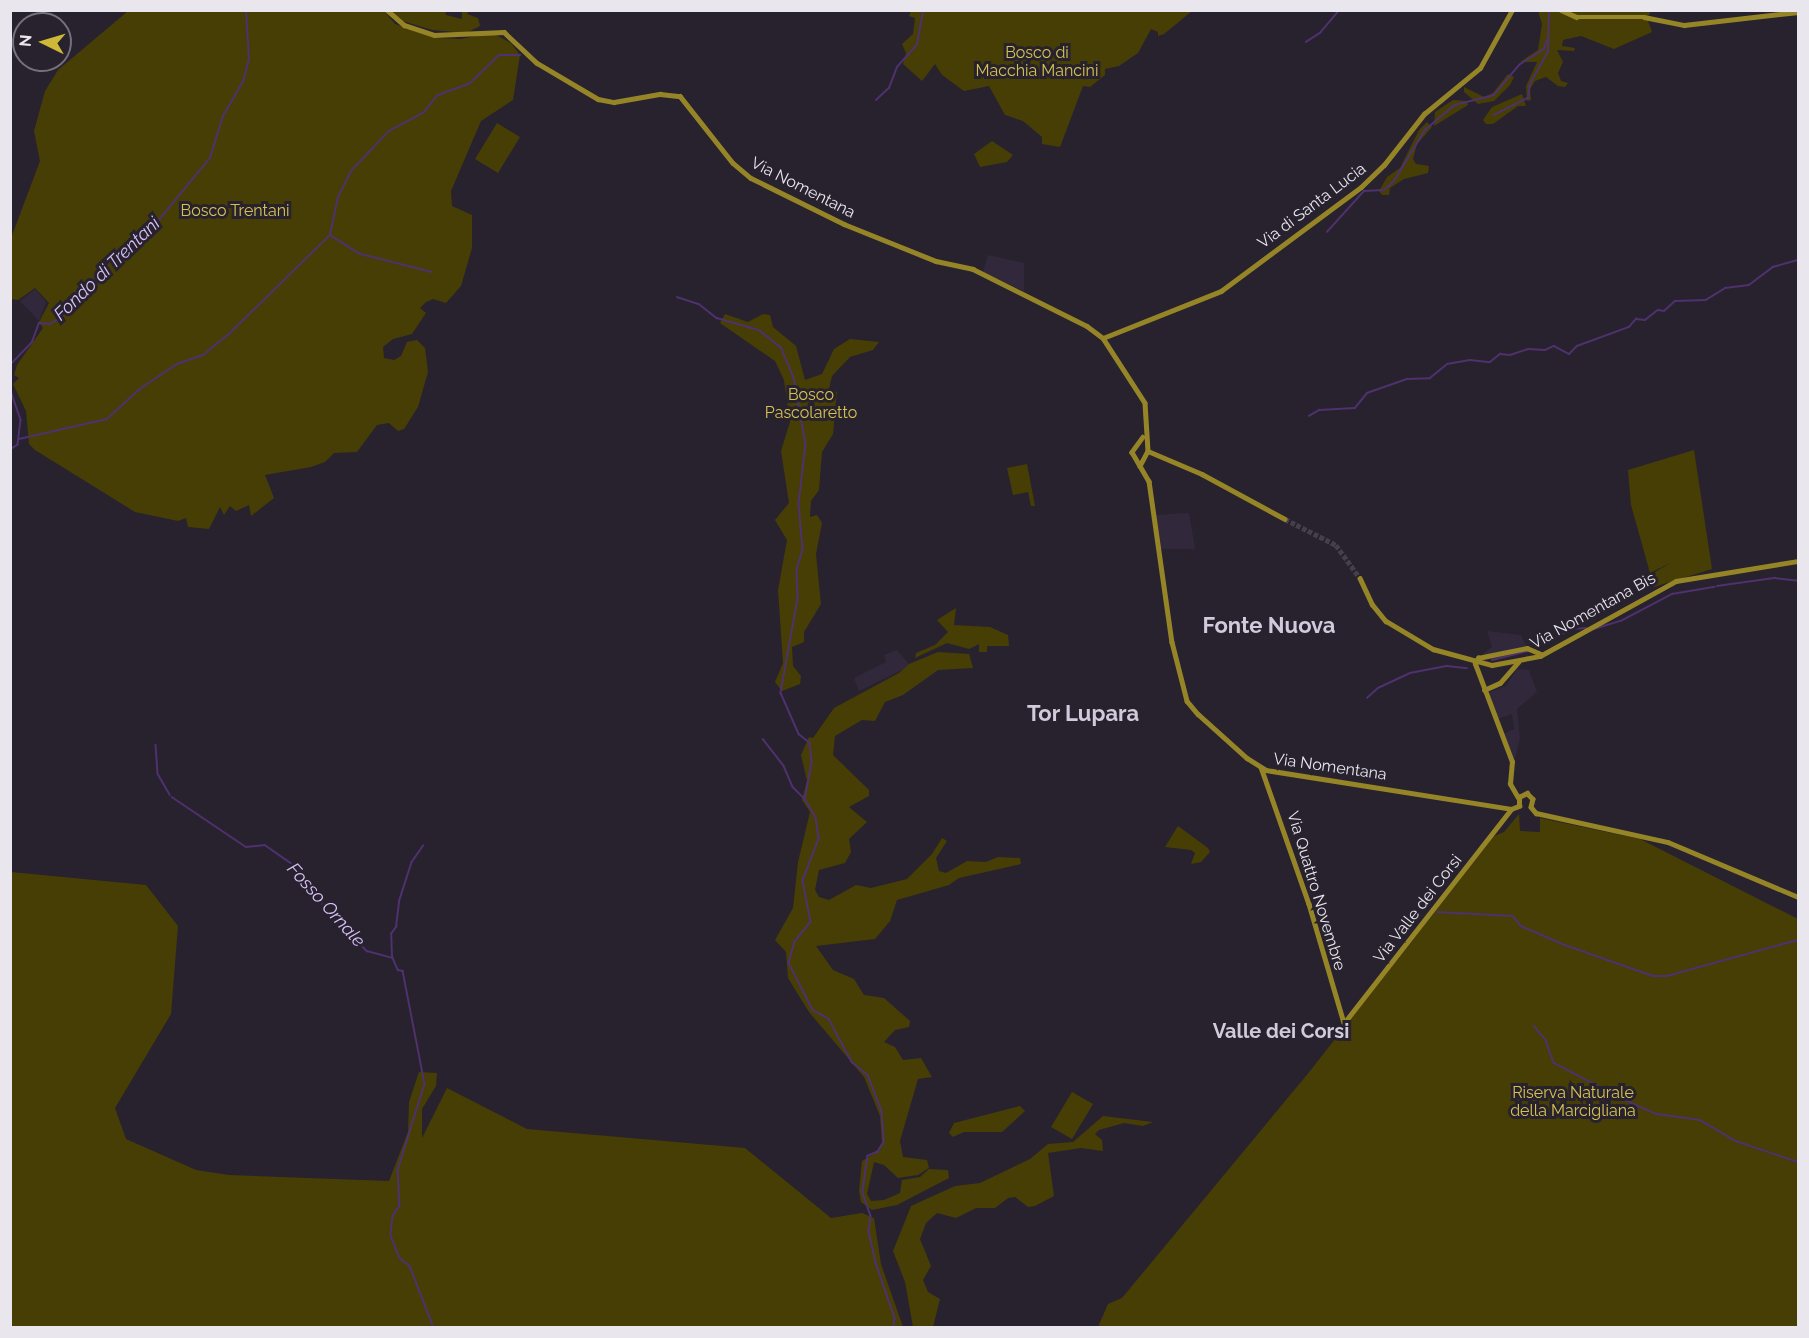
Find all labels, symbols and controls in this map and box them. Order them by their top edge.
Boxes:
north arrow [12,12,72,72]
text: N [16,34,36,47]
park label: Bosco di Macchia Mancini [976,43,1098,81]
street label: Via Nomentana [748,153,858,223]
street label: Via di Santa Lucia [1254,159,1370,253]
park label: Bosco Trentani [180,201,290,221]
water label: Fondo di Trentani [49,213,165,325]
park label: Bosco Pascolaretto [765,385,857,423]
street label: Via Nomentana Bis [1527,569,1659,653]
district label: Fonte Nuova [1202,613,1336,639]
district label: Tor Lupara [1027,701,1139,727]
street label: Via Nomentana [1272,750,1388,784]
street label: Via Quattro Novembre [1283,809,1349,973]
street label: Via Valle dei Corsi [1370,851,1466,967]
water label: Fosso Ornale [283,858,369,952]
district label: Valle dei Corsi [1213,1019,1349,1043]
park label: Riserva Naturale della Marcigliana [1510,1083,1636,1121]

